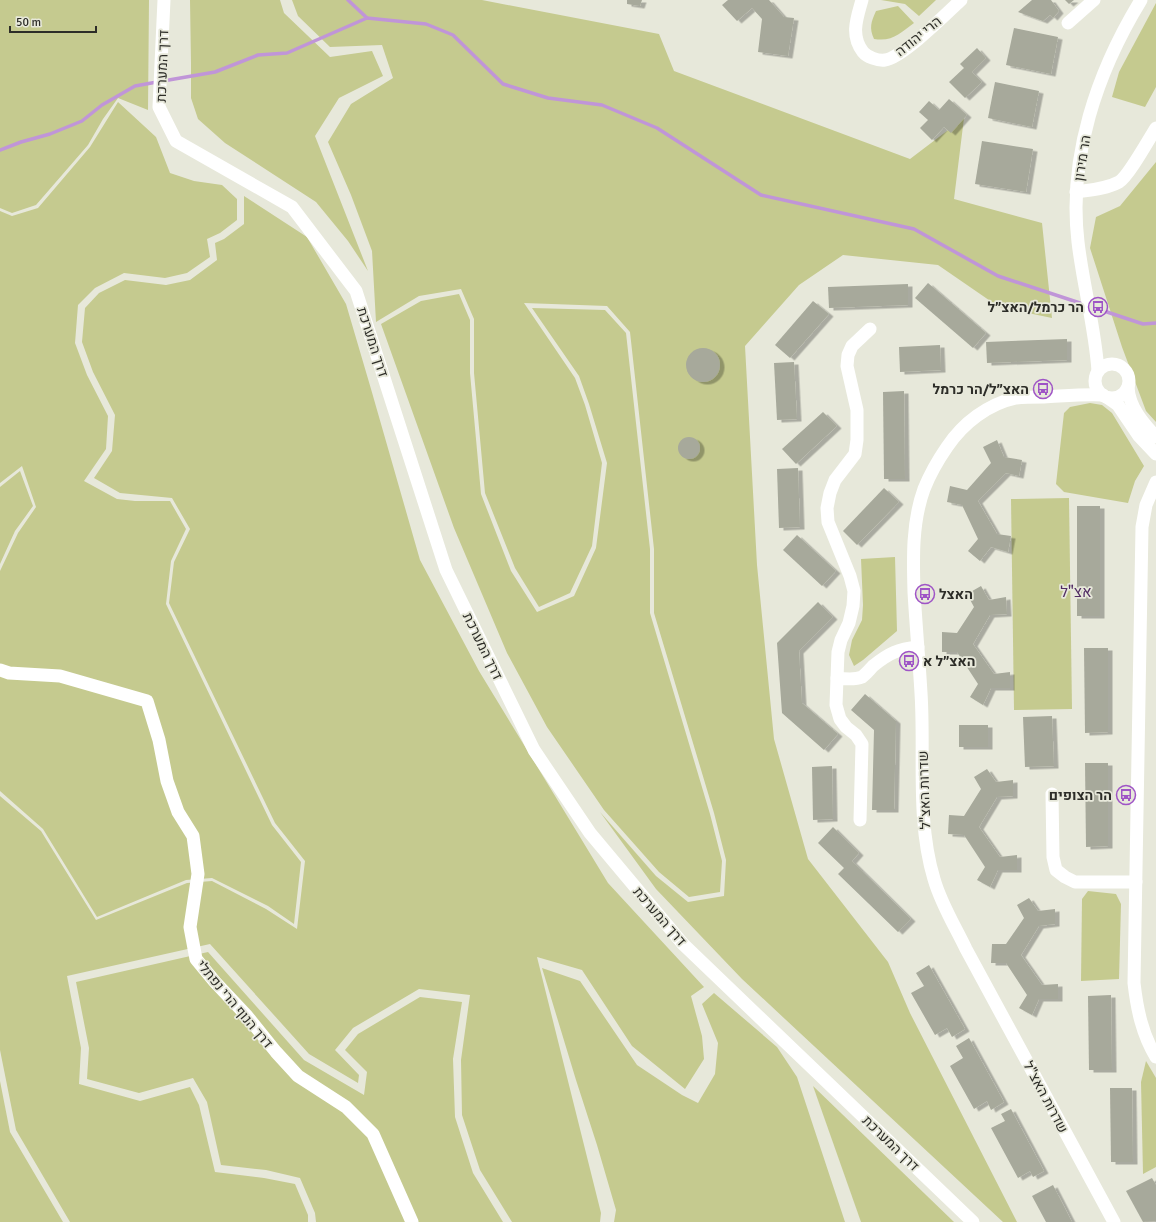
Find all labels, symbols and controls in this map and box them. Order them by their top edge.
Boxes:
scale bar [10,8,96,34]
street label: הרי יהודה [892,13,945,60]
text: 50 m [16,15,41,30]
street label: דרך המערכת [153,29,172,103]
street label: הר מירון [1070,134,1095,182]
bus stop icon: הר כרמל/האצ״ל [1087,296,1109,318]
place label: הר כרמל/האצ״ל [987,299,1084,316]
street label: דרך המערכת [353,305,392,379]
bus stop icon: האצ״ל/הר כרמל [1032,378,1054,400]
place label: האצ״ל/הר כרמל [932,381,1029,398]
bus stop icon: האצל [914,583,936,605]
district label: אצ"ל [1060,583,1092,601]
place label: האצל [939,586,973,603]
street label: דרך המערכת [459,610,506,683]
bus stop icon: האצ״ל א [898,650,920,672]
place label: האצ״ל א [923,653,976,670]
street label: שדרות האצ"ל [915,750,934,830]
bus stop icon: הר הצופים [1115,784,1137,806]
place label: הר הצופים [1049,787,1112,804]
street label: דרך המערכת [629,883,690,949]
street label: דרך הנוף הרי נפתלי [193,957,276,1052]
street label: שדרות האצ"ל [1020,1059,1072,1136]
street label: דרך המערכת [859,1112,923,1175]

